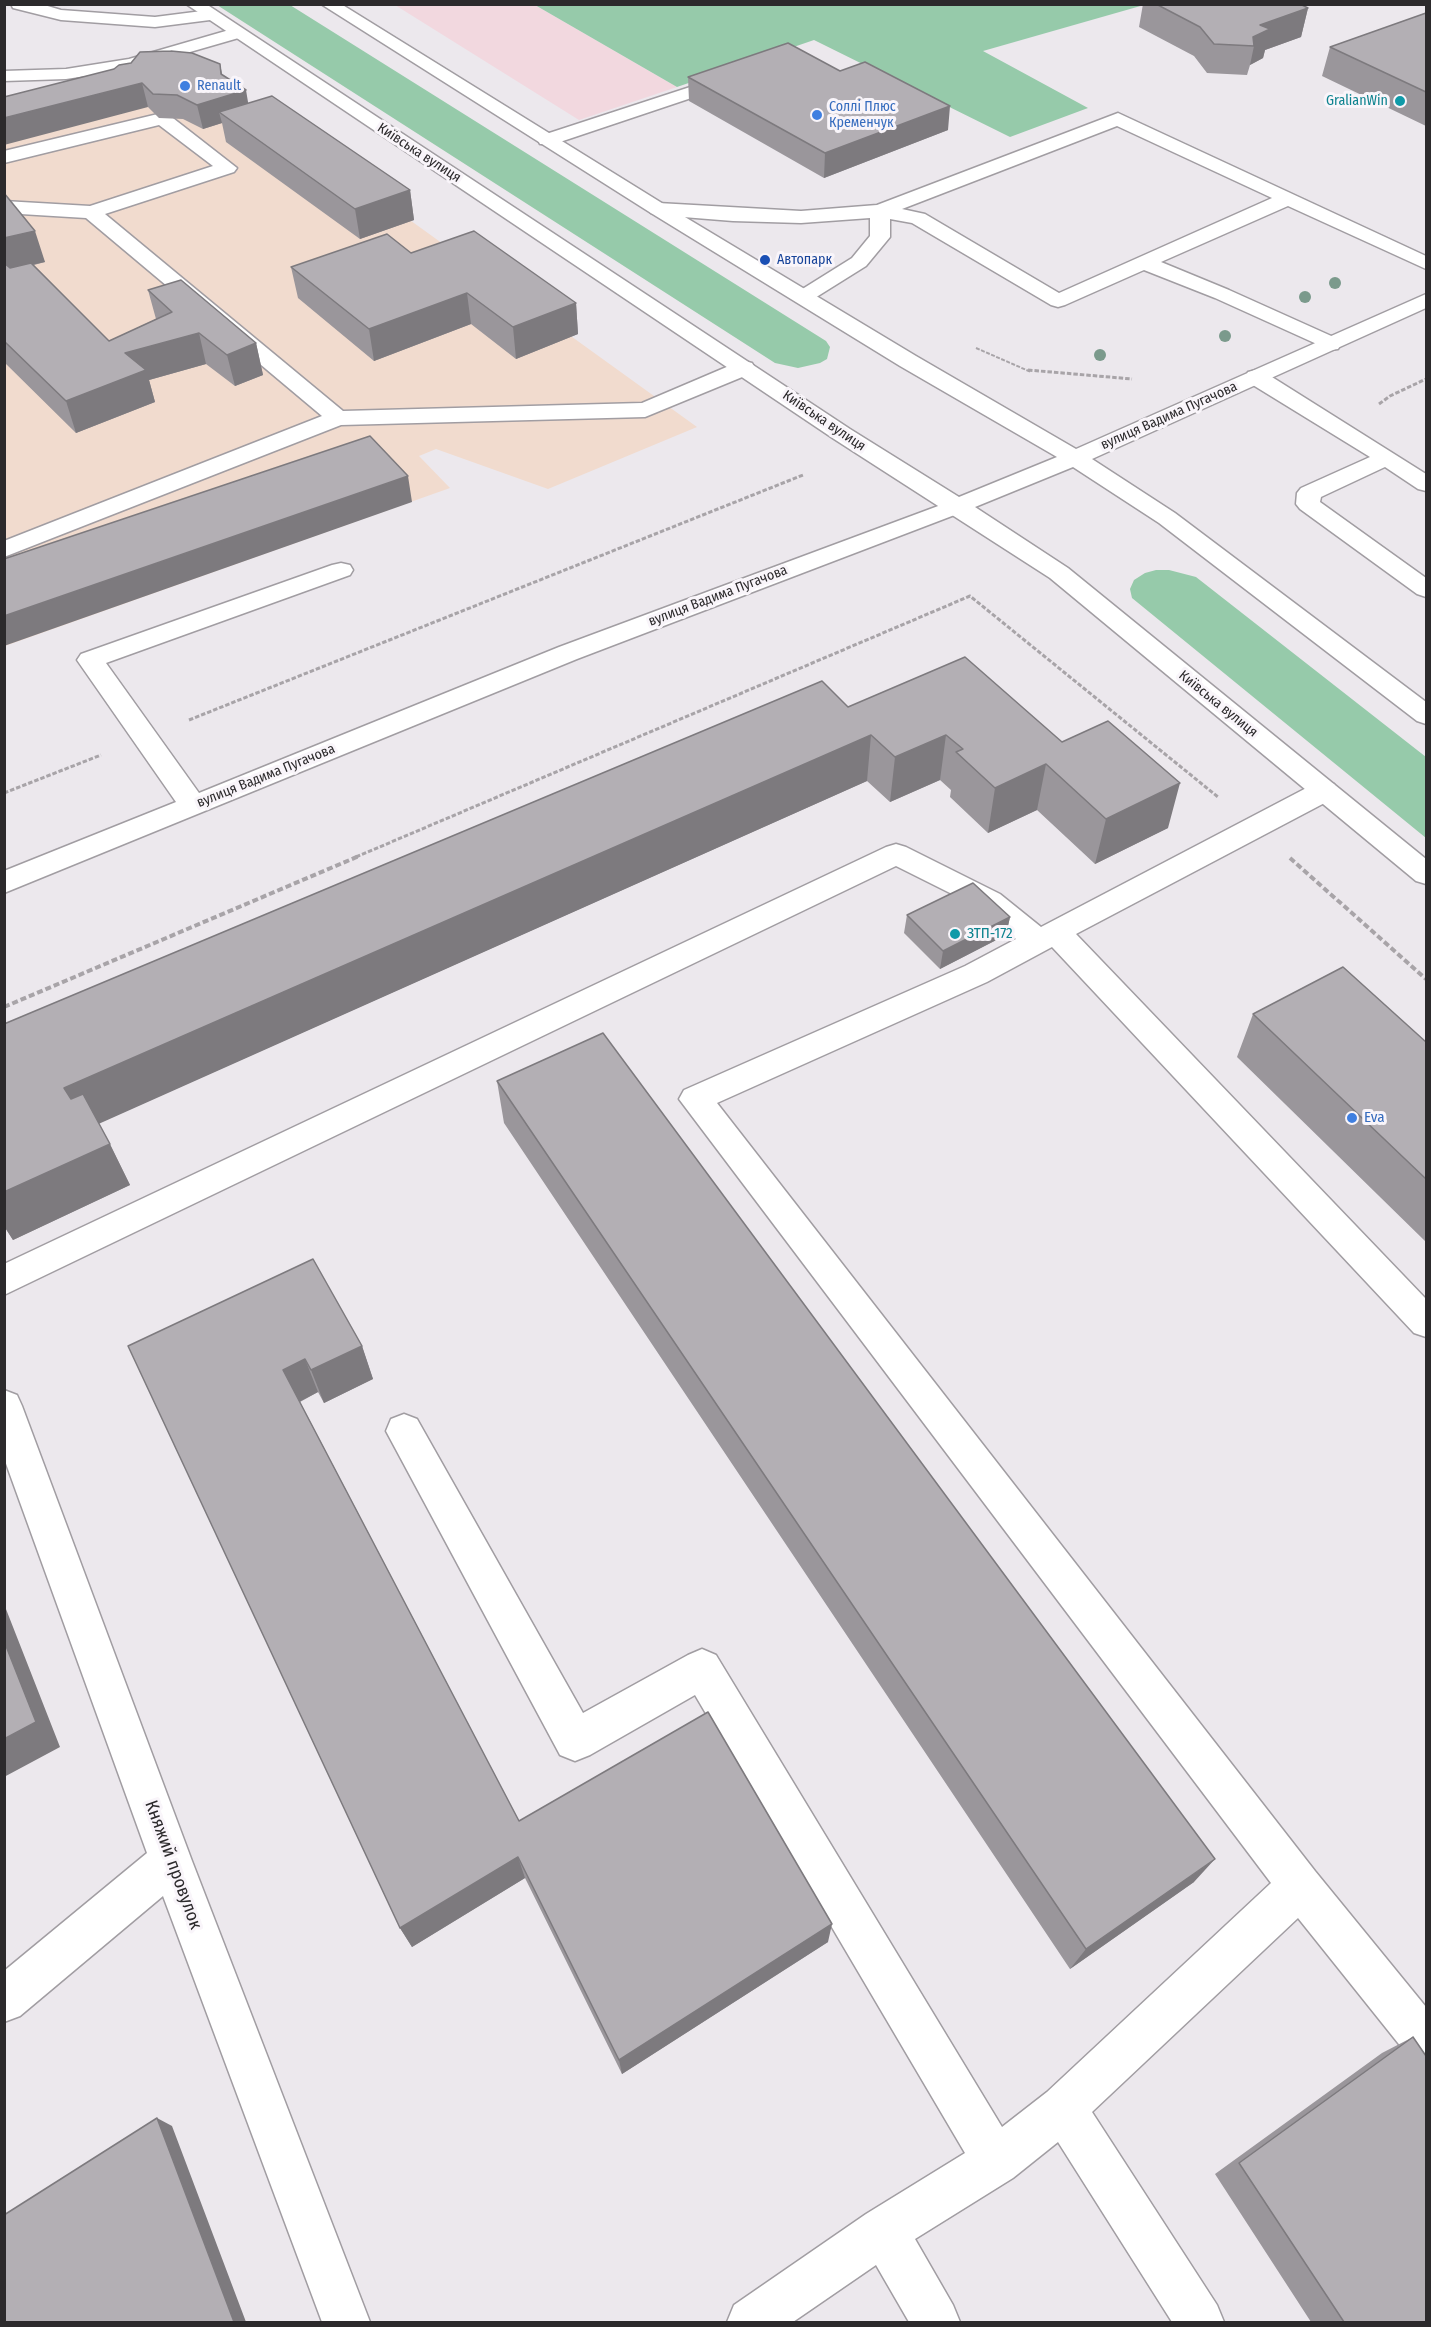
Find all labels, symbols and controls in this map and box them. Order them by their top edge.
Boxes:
place label: Renault [197,78,241,94]
marker: Renault [178,79,192,93]
place label: GralianWin [1326,93,1388,109]
marker: GralianWin [1393,94,1407,108]
place label: Соллі Плюс Кременчук [829,99,896,132]
marker: Соллі Плюс Кременчук [810,108,824,122]
street label: Київська вулиця [374,120,464,186]
place label: Автопарк [777,252,832,268]
marker: Автопарк [758,253,772,267]
street label: вулиця Вадима Пугачова [1098,378,1240,454]
street label: Київська вулиця [779,387,869,455]
street label: вулиця Вадима Пугачова [646,562,790,630]
street label: Київська вулиця [1175,667,1261,741]
street label: вулиця Вадима Пугачова [194,741,338,811]
place label: ЗТП-172 [967,925,1013,943]
marker: ЗТП-172 [948,927,962,941]
place label: Eva [1364,1109,1385,1127]
marker: Eva [1345,1111,1359,1125]
street label: Княжий провулок [140,1798,206,1932]

